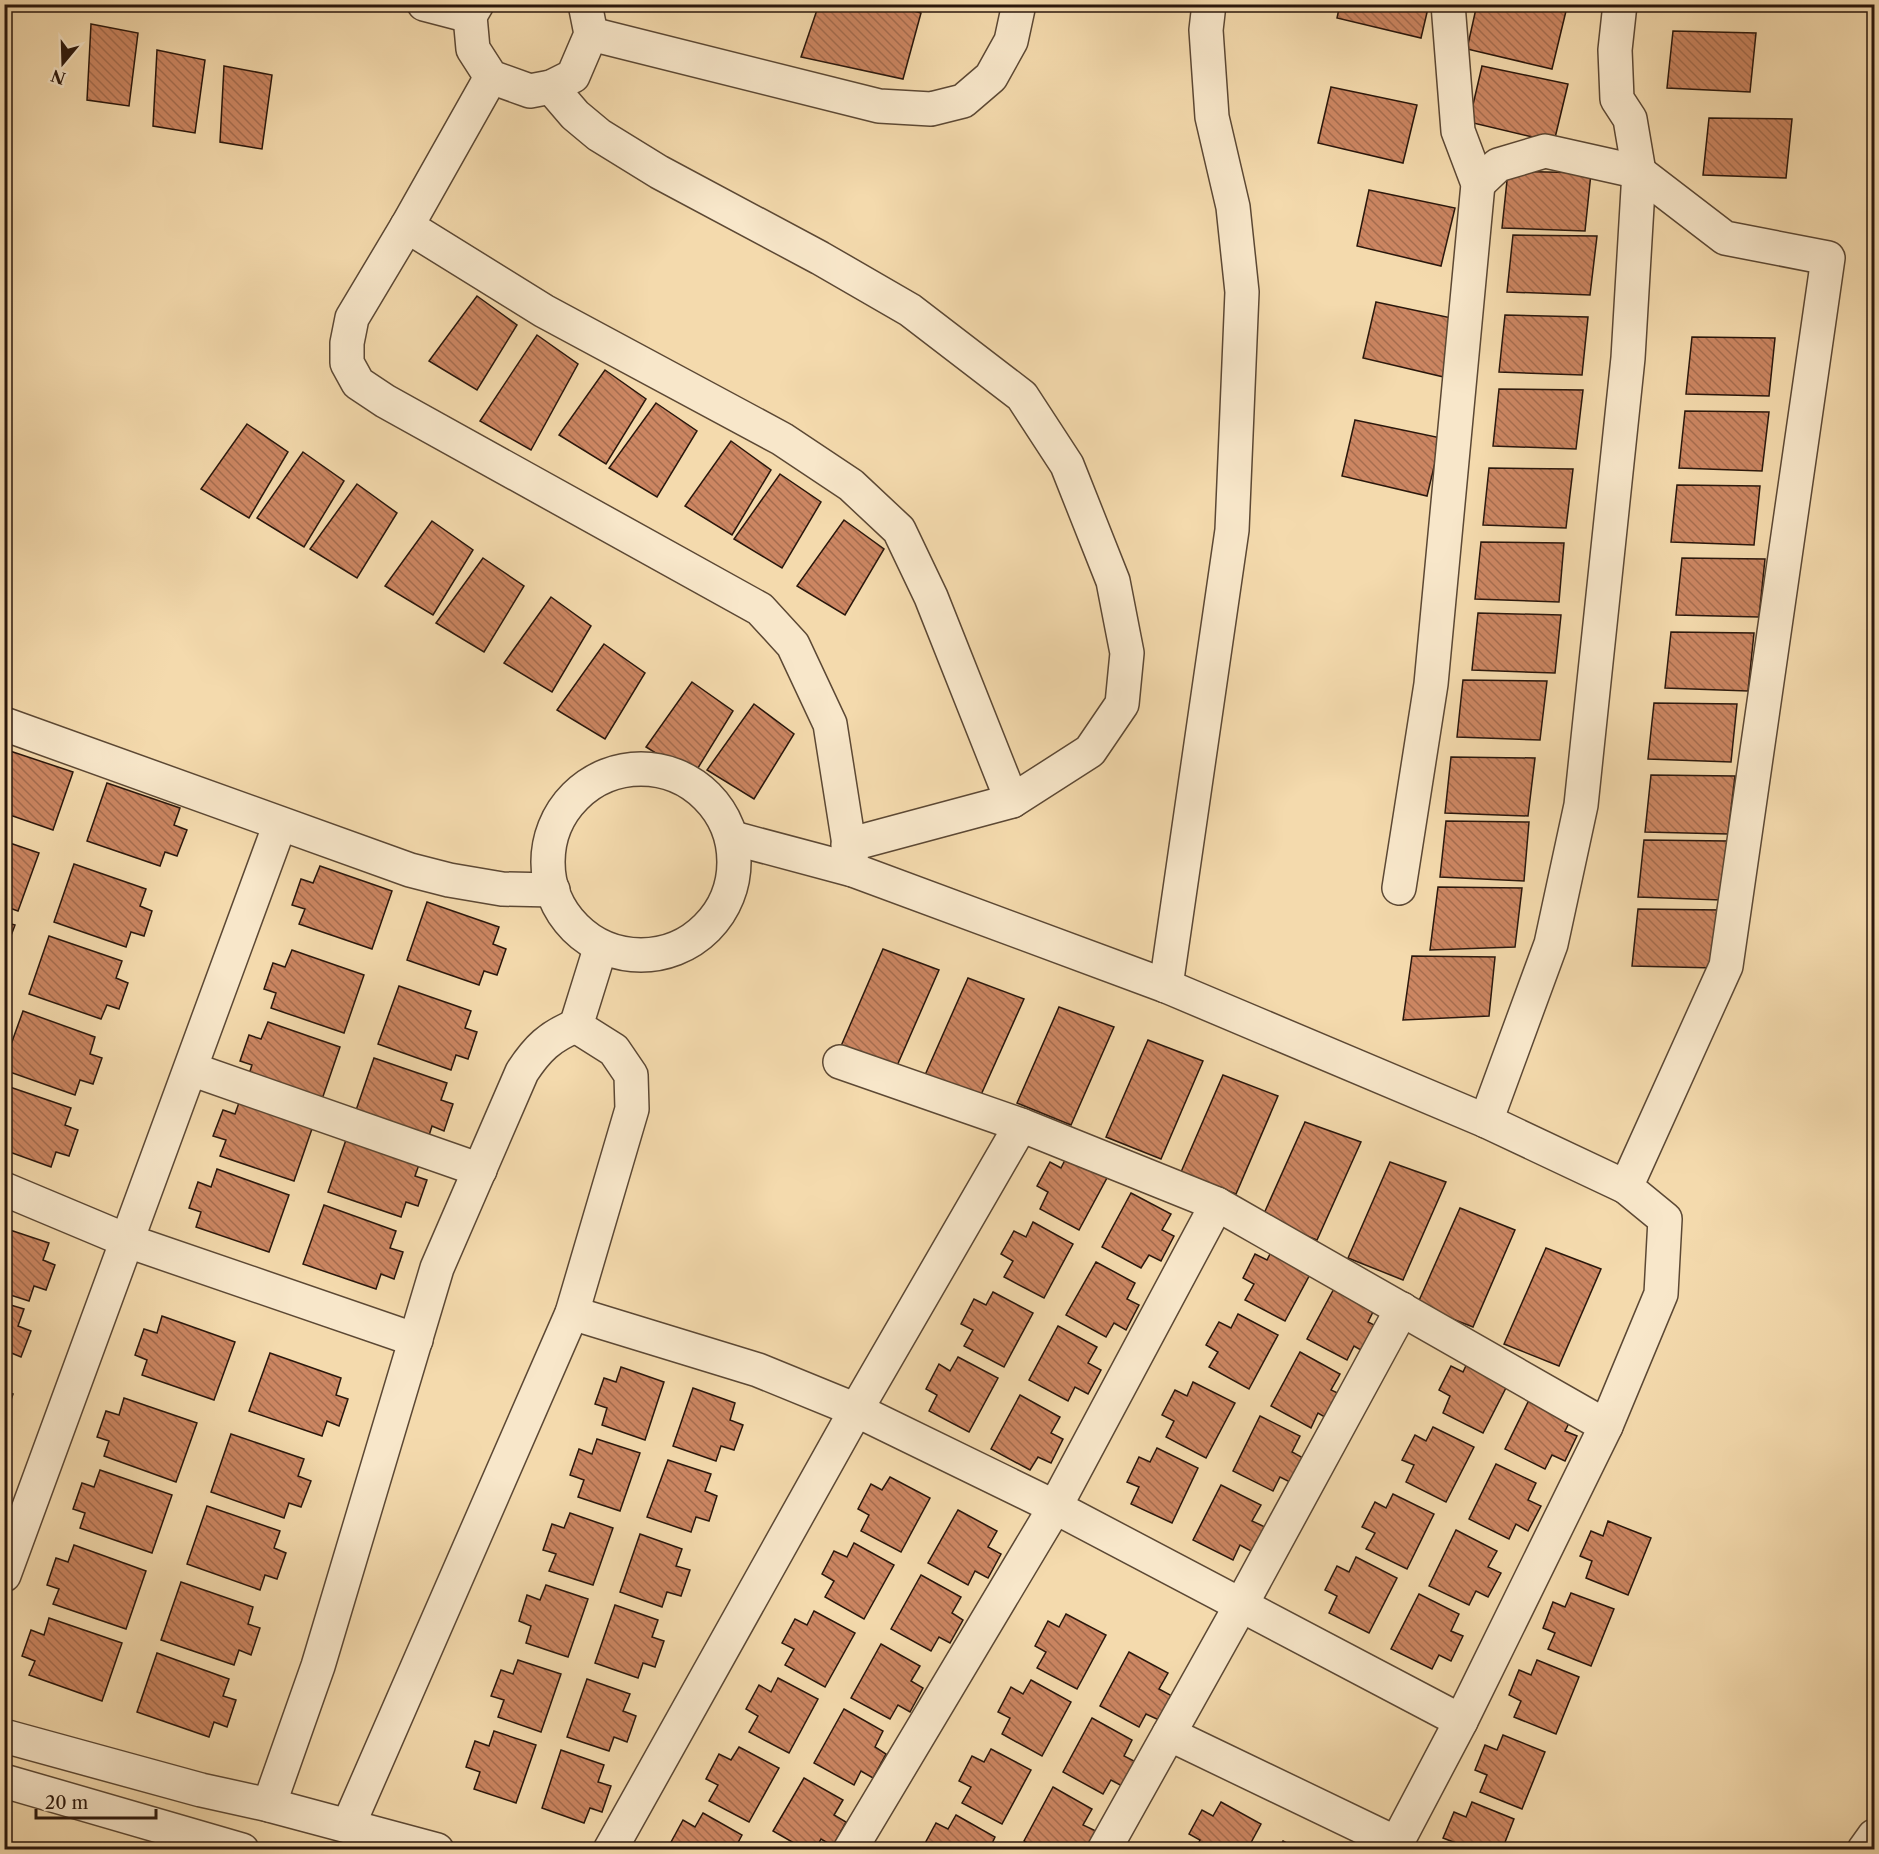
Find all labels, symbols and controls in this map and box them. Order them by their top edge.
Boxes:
north arrow [33,33,93,93]
text: N [48,65,68,89]
scale bar [36,1782,156,1820]
text: 20 m [45,1792,89,1814]

